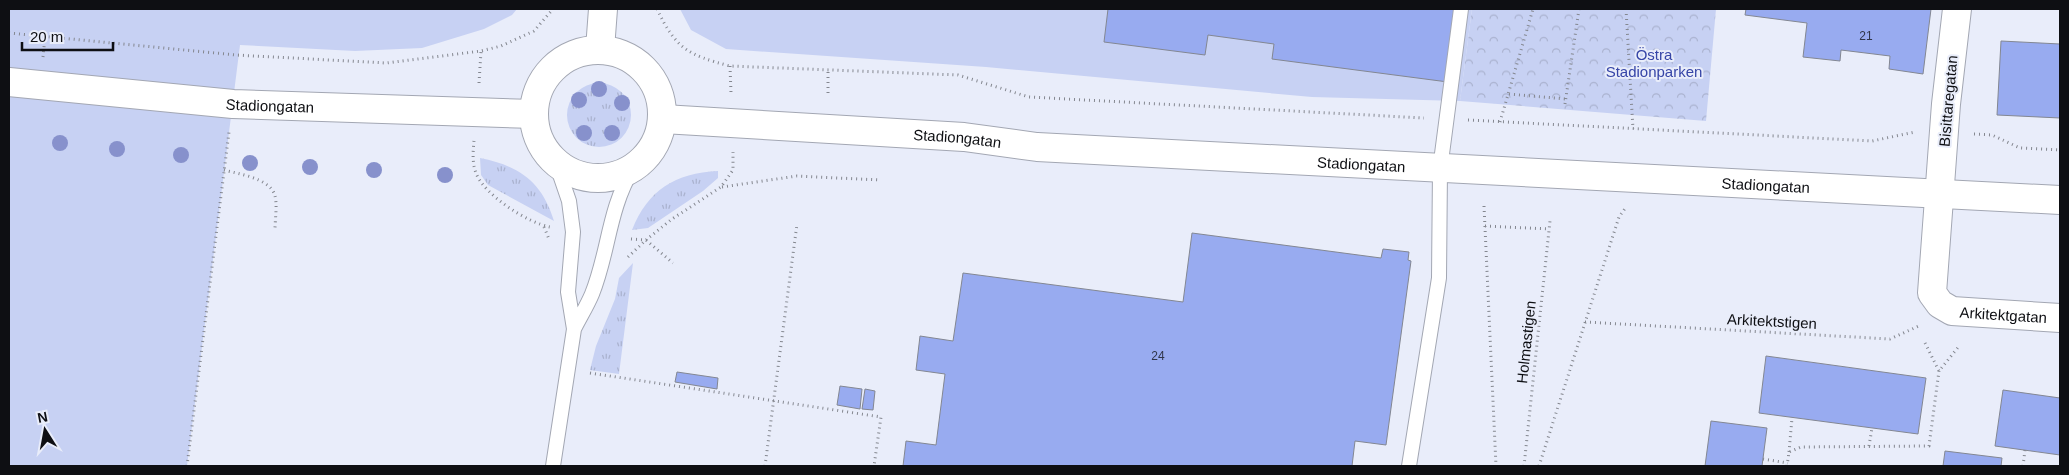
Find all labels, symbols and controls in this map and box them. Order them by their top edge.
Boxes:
scale bar [22,20,114,52]
text: 20 m [30,28,63,45]
house number: 21 [1859,29,1873,43]
park label: Östra Stadionparken [1606,46,1702,80]
street label: Bisittaregatan [1936,55,1960,147]
street label: Stadiongatan [225,95,314,115]
street label: Stadiongatan [913,125,1002,151]
street label: Stadiongatan [1317,153,1406,175]
street label: Stadiongatan [1721,174,1810,196]
street label: Holmastigen [1513,300,1539,384]
street label: Arkitektgatan [1959,303,2048,326]
street label: Arkitektstigen [1727,310,1817,332]
house number: 24 [1151,349,1165,363]
north arrow [20,405,70,455]
text: N [36,408,49,426]

